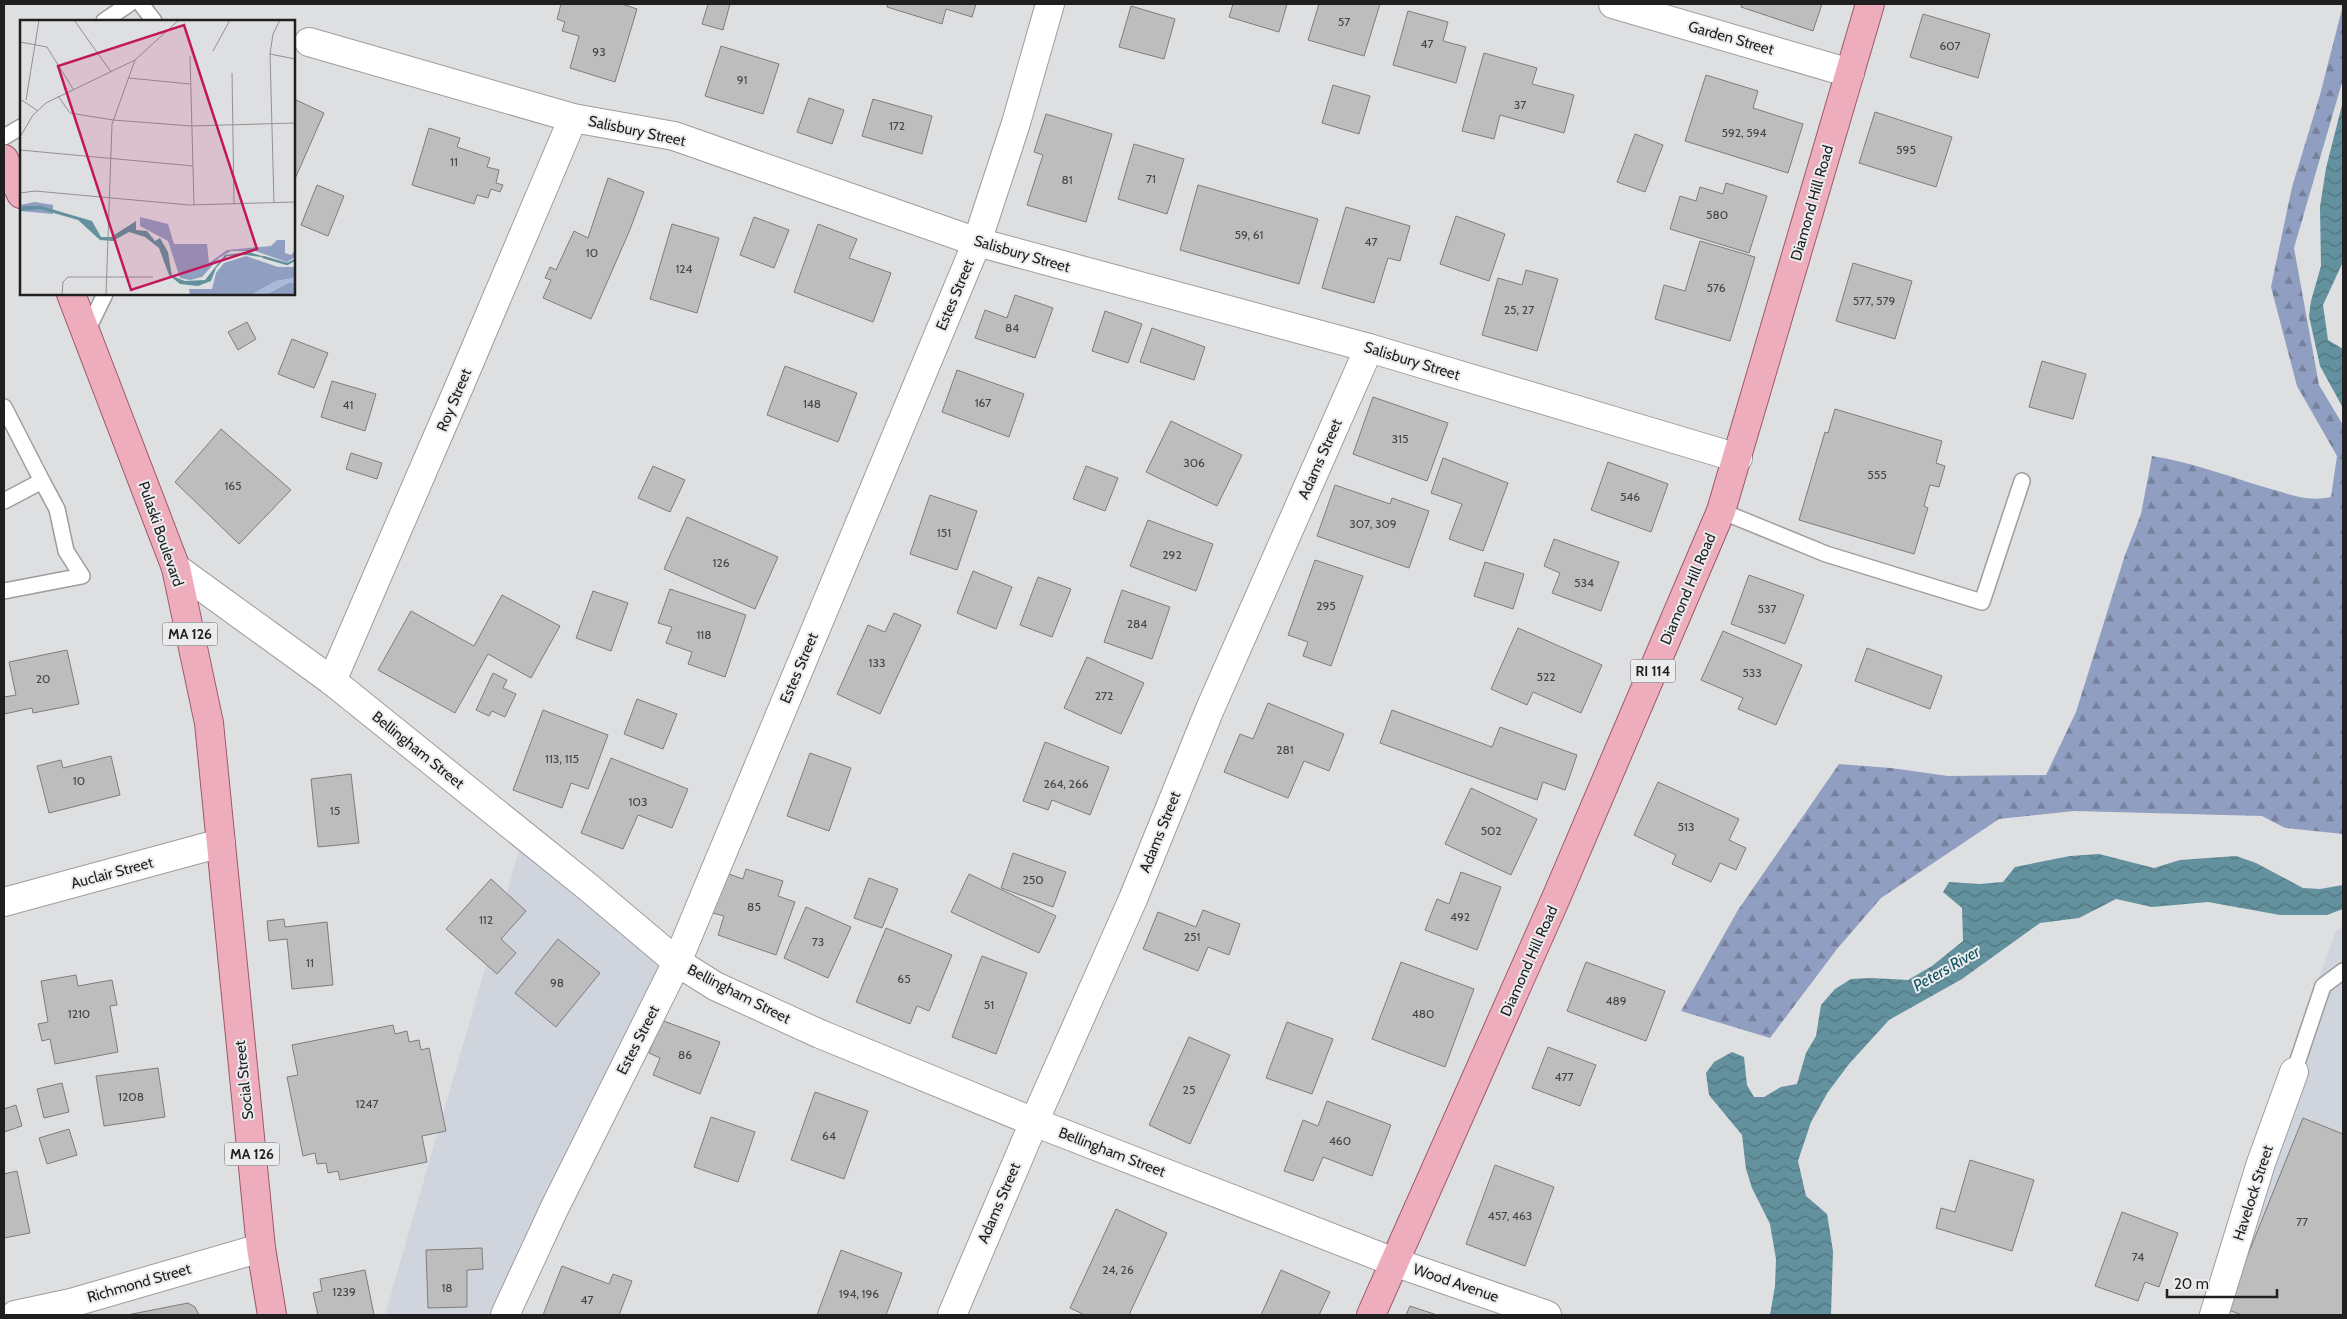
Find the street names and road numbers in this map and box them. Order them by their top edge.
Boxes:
street label: Garden Street [1686,17,1776,59]
street label: Salisbury Street [587,112,687,150]
street label: Diamond Hill Road [1787,143,1837,263]
street label: Salisbury Street [972,232,1072,276]
street label: Estes Street [932,257,978,333]
street label: Salisbury Street [1362,338,1462,384]
street label: Roy Street [433,366,475,434]
street label: Adams Street [1294,416,1346,502]
street label: Pulaski Boulevard [135,479,187,589]
street label: Diamond Hill Road [1656,531,1720,647]
road number: MA 126 [162,622,218,646]
street label: Estes Street [776,630,822,706]
road number: RI 114 [1630,659,1676,682]
street label: Bellingham Street [368,707,468,793]
street label: Adams Street [1136,789,1184,875]
street label: Auclair Street [69,853,155,893]
street label: Diamond Hill Road [1497,903,1561,1019]
street label: Bellingham Street [684,960,794,1028]
street label: Estes Street [613,1002,663,1078]
street label: Social Street [231,1039,257,1121]
street label: Bellingham Street [1056,1123,1168,1181]
road number: MA 126 [224,1142,280,1166]
street label: Havelock Street [2229,1143,2277,1243]
street label: Adams Street [974,1160,1024,1246]
street label: Richmond Street [85,1260,193,1306]
street label: Wood Avenue [1411,1260,1501,1306]

